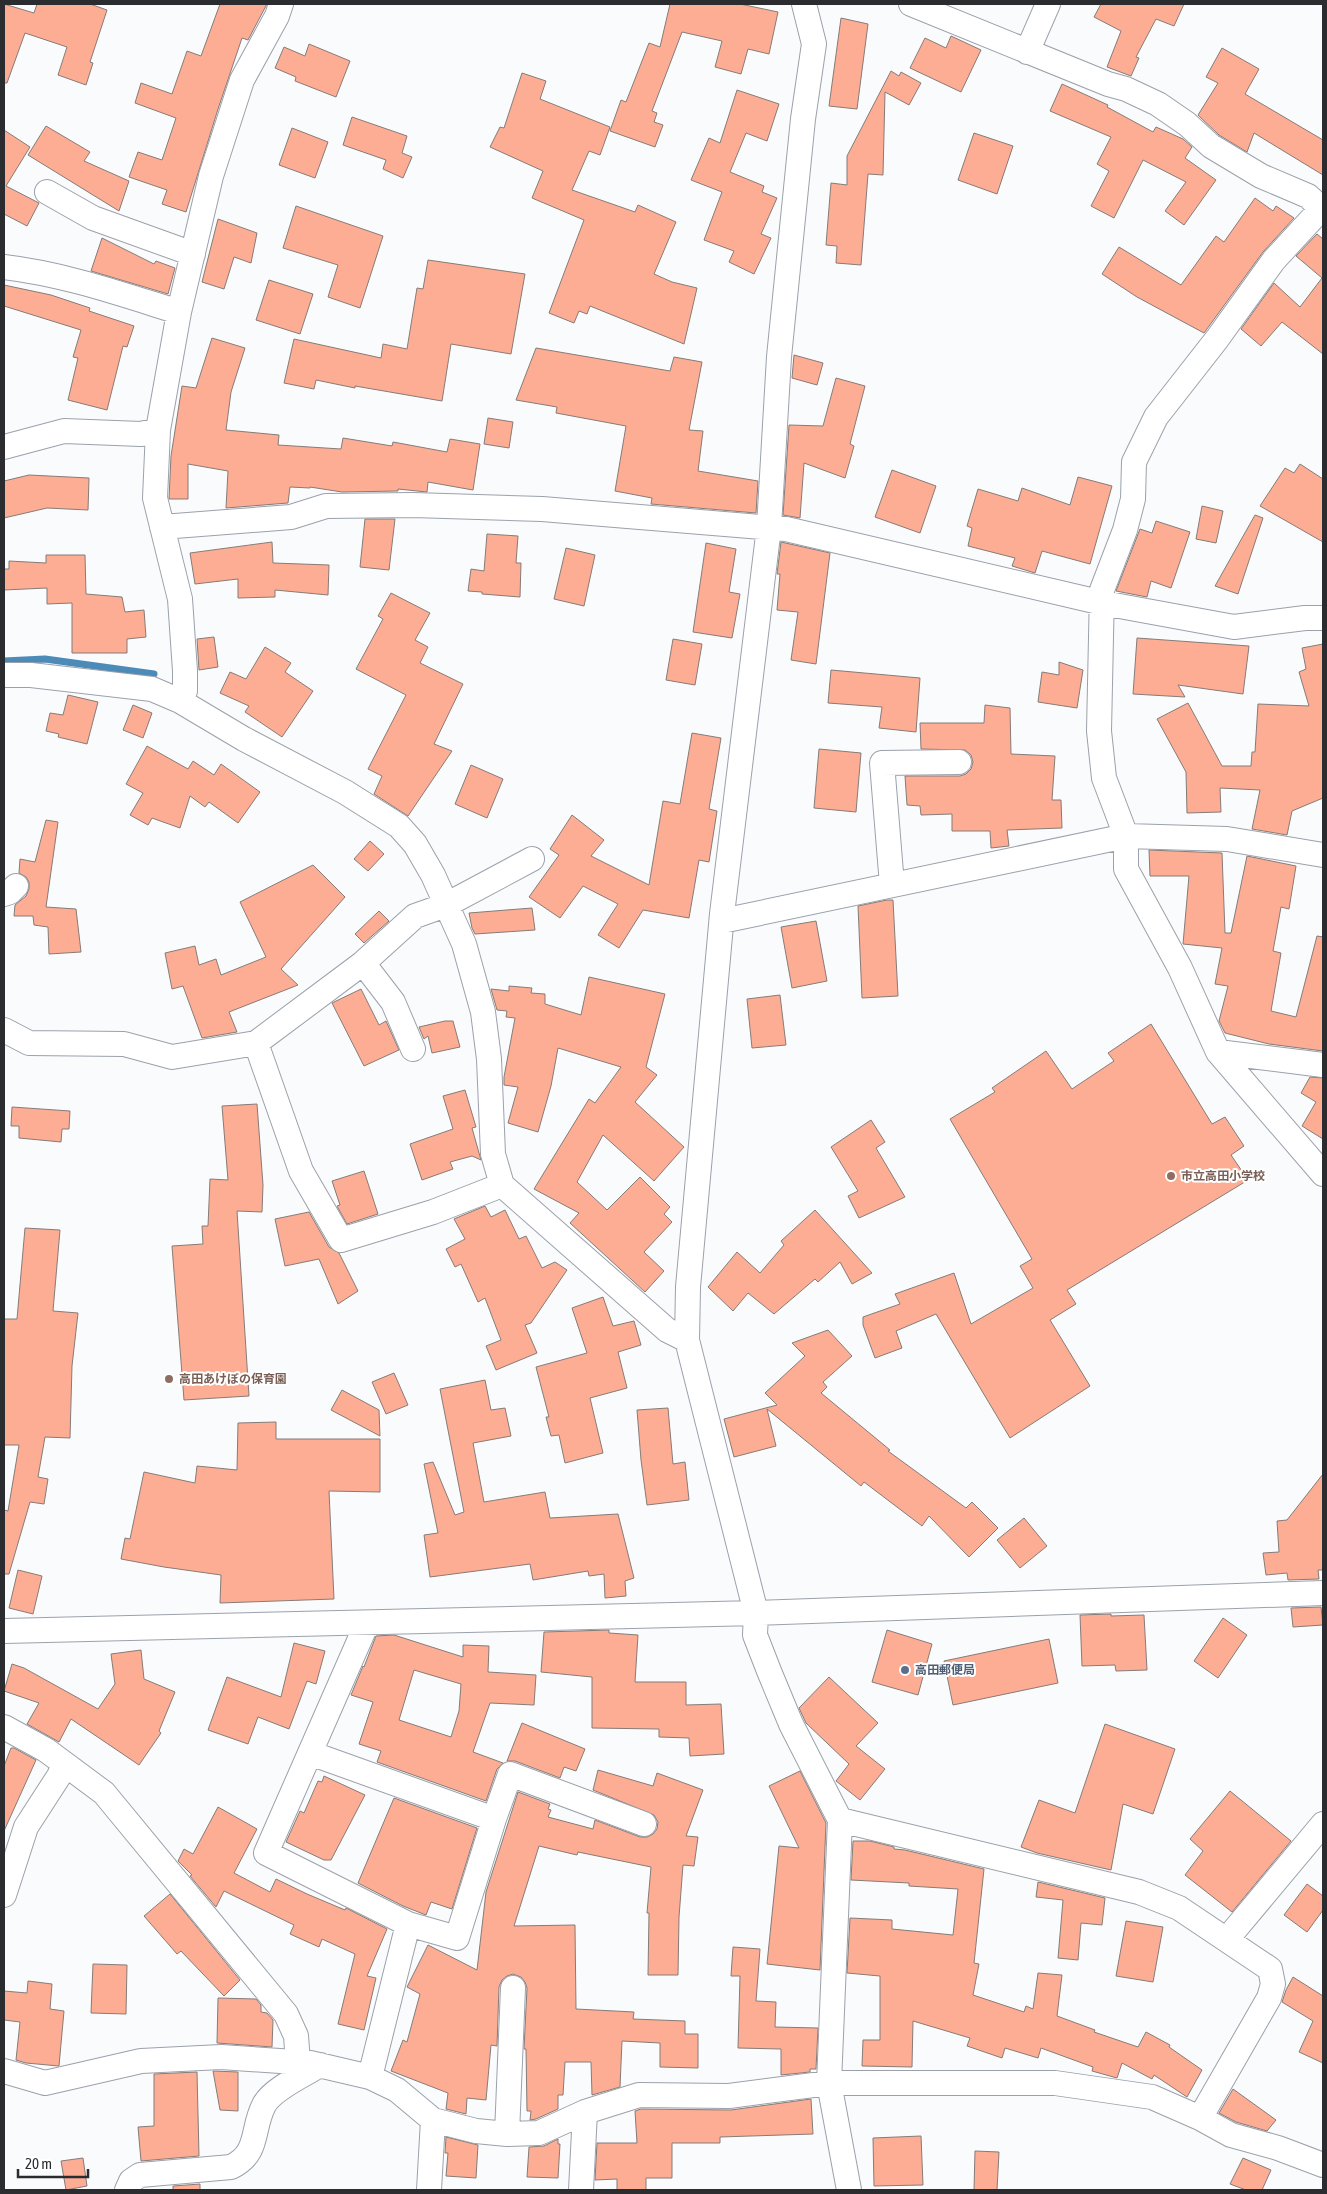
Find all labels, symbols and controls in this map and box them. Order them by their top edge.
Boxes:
place label: 市立高田小学校 [1181,1169,1265,1183]
marker: 市立高田小学校 [1165,1170,1177,1182]
place label: 高田あけぼの保育園 [179,1372,287,1386]
marker: 高田あけぼの保育園 [163,1373,175,1385]
place label: 高田郵便局 [915,1663,975,1677]
marker: 高田郵便局 [899,1664,911,1676]
scale bar [18,2146,88,2178]
text: 20 m [25,2155,52,2172]

